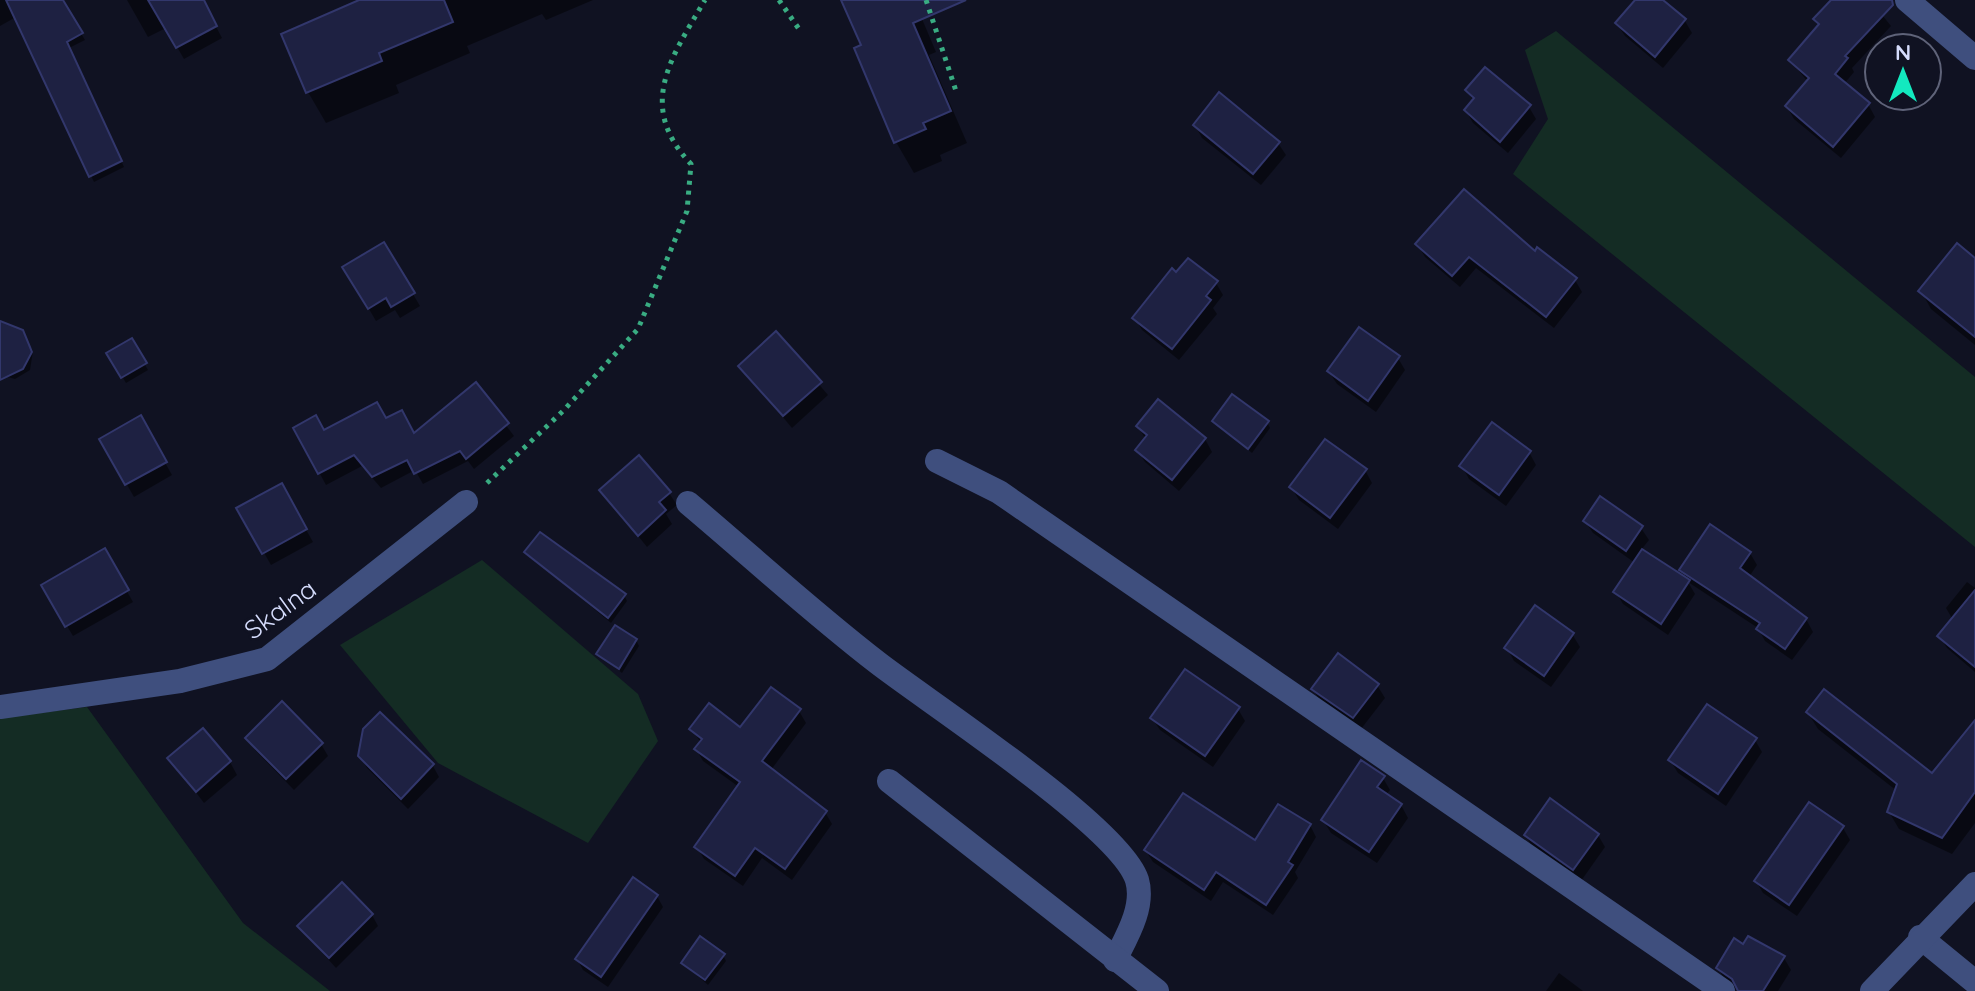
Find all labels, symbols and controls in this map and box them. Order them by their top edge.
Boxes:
north arrow [1863,32,1943,112]
text: N [1895,38,1911,66]
street label: Skalna [238,572,322,646]

